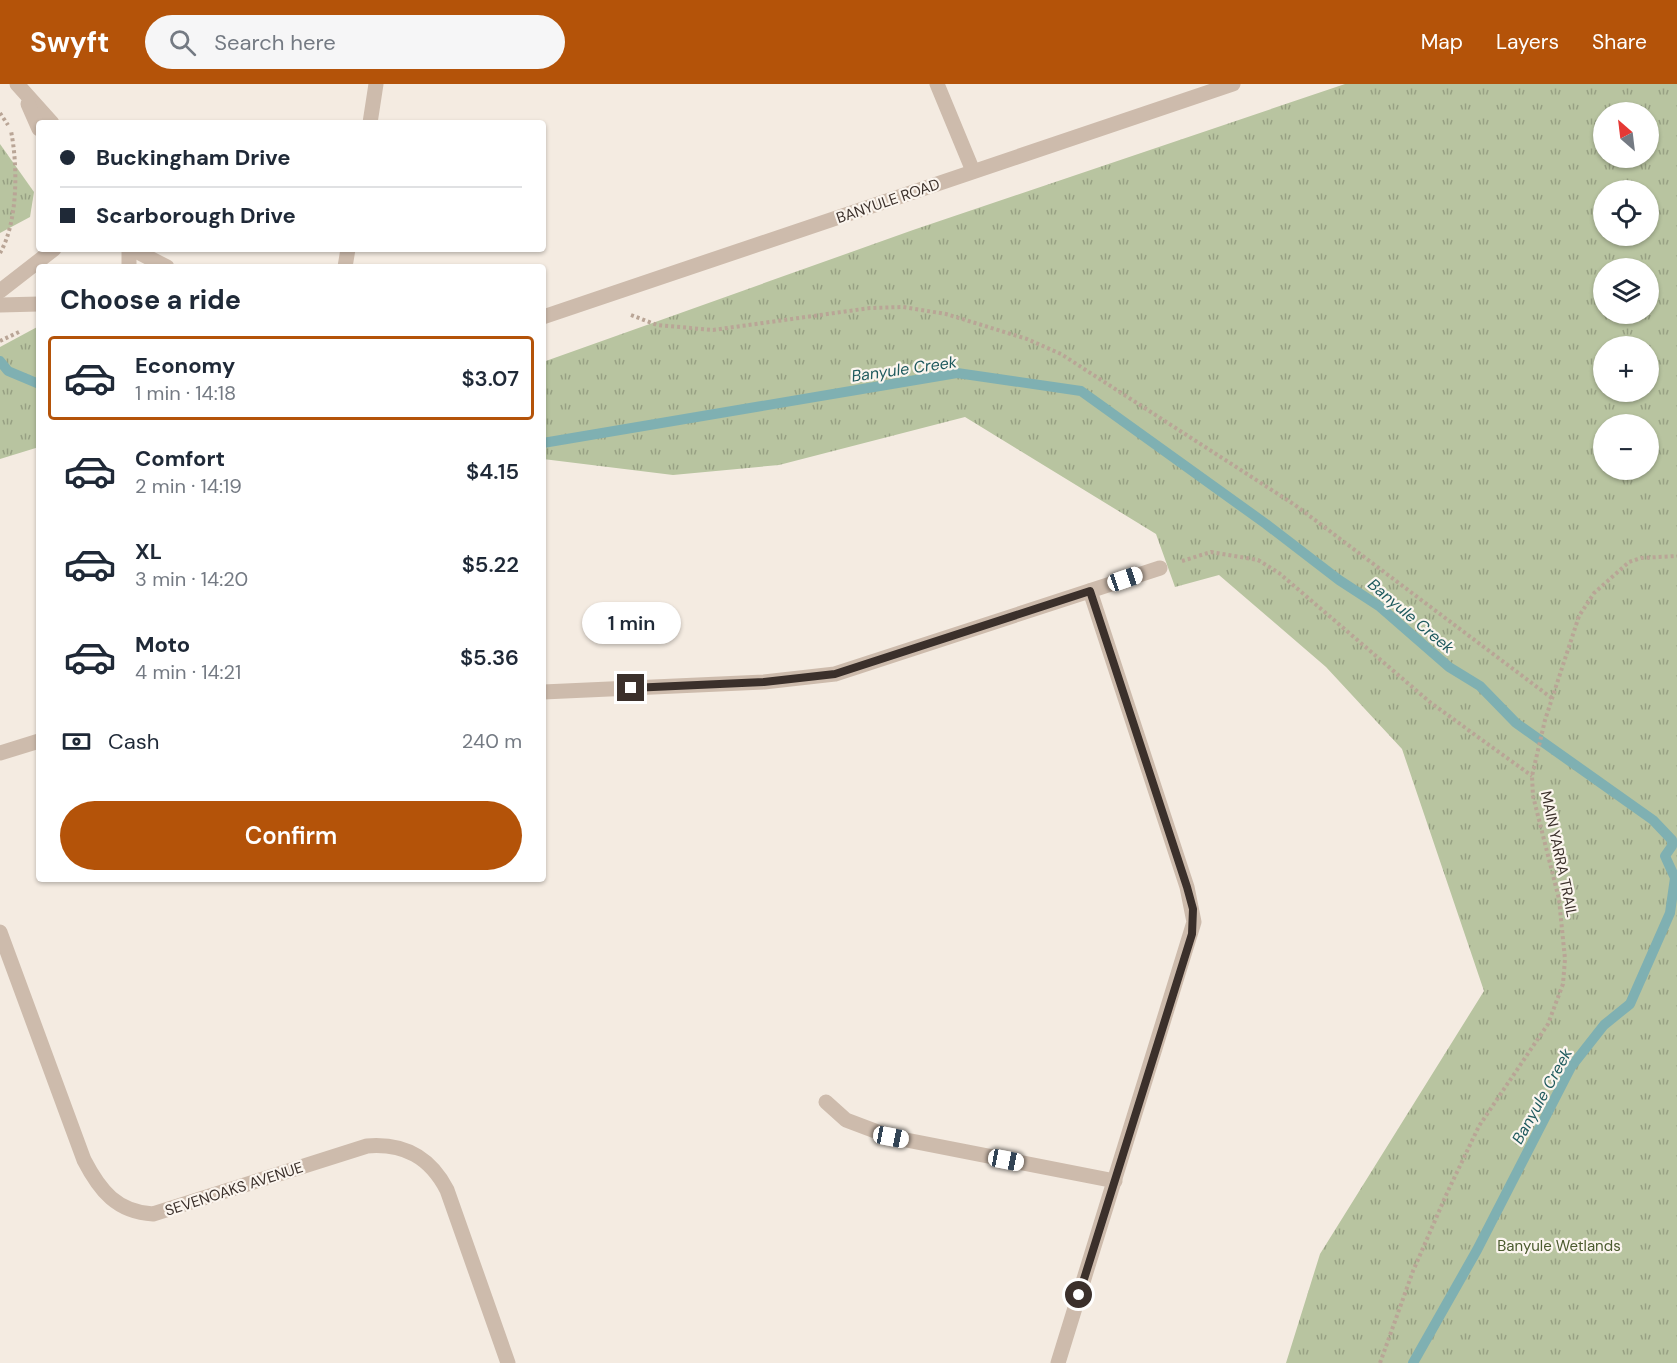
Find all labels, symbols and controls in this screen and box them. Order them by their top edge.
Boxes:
search box [145,15,565,69]
text: Swyft [30,24,109,61]
icon: search [166,26,199,59]
text: Search here [214,28,336,57]
text: Map [1421,28,1463,56]
text: Layers [1496,28,1559,56]
text: Share [1592,28,1647,56]
north arrow [1593,102,1659,168]
map controls [1593,102,1659,480]
text: Buckingham Drive [96,143,290,172]
street label: BANYULE ROAD [834,174,942,228]
button: locate [1593,180,1659,246]
text: Scarborough Drive [96,201,296,230]
button: layers [1593,258,1659,324]
text: Choose a ride [60,282,241,317]
button: + [1593,336,1659,402]
icon: car [63,351,117,405]
text: Economy [135,351,235,380]
water label: Banyule Creek [850,351,959,387]
text: $3.07 [461,364,519,393]
text: 1 min · 14:18 [135,380,236,406]
button: − [1593,414,1659,480]
icon: car [63,444,117,498]
text: Comfort [135,444,225,473]
text: $4.15 [466,457,519,486]
text: 2 min · 14:19 [135,473,242,499]
icon: car [63,537,117,591]
text: XL [135,537,162,566]
text: $5.22 [462,550,519,579]
car [1105,565,1145,593]
text: 3 min · 14:20 [135,566,248,592]
water label: Banyule Creek [1364,574,1459,659]
callout: 1 min [582,601,680,643]
text: 1 min [608,610,655,636]
icon: car [63,630,117,684]
text: Moto [135,630,190,659]
text: $5.36 [460,643,519,672]
text: 4 min · 14:21 [135,659,241,685]
route end [617,674,644,701]
icon: cash [60,725,93,758]
text: Cash [108,727,159,756]
text: 240 m [462,728,522,754]
street label: MAIN YARRA TRAIL [1536,789,1582,919]
button: Confirm [60,801,522,870]
water label: Banyule Creek [1507,1044,1577,1148]
car [872,1125,910,1149]
car [987,1148,1025,1172]
street label: SEVENOAKS AVENUE [162,1157,306,1221]
park label: Banyule Wetlands [1497,1236,1621,1256]
route start [1065,1281,1092,1308]

